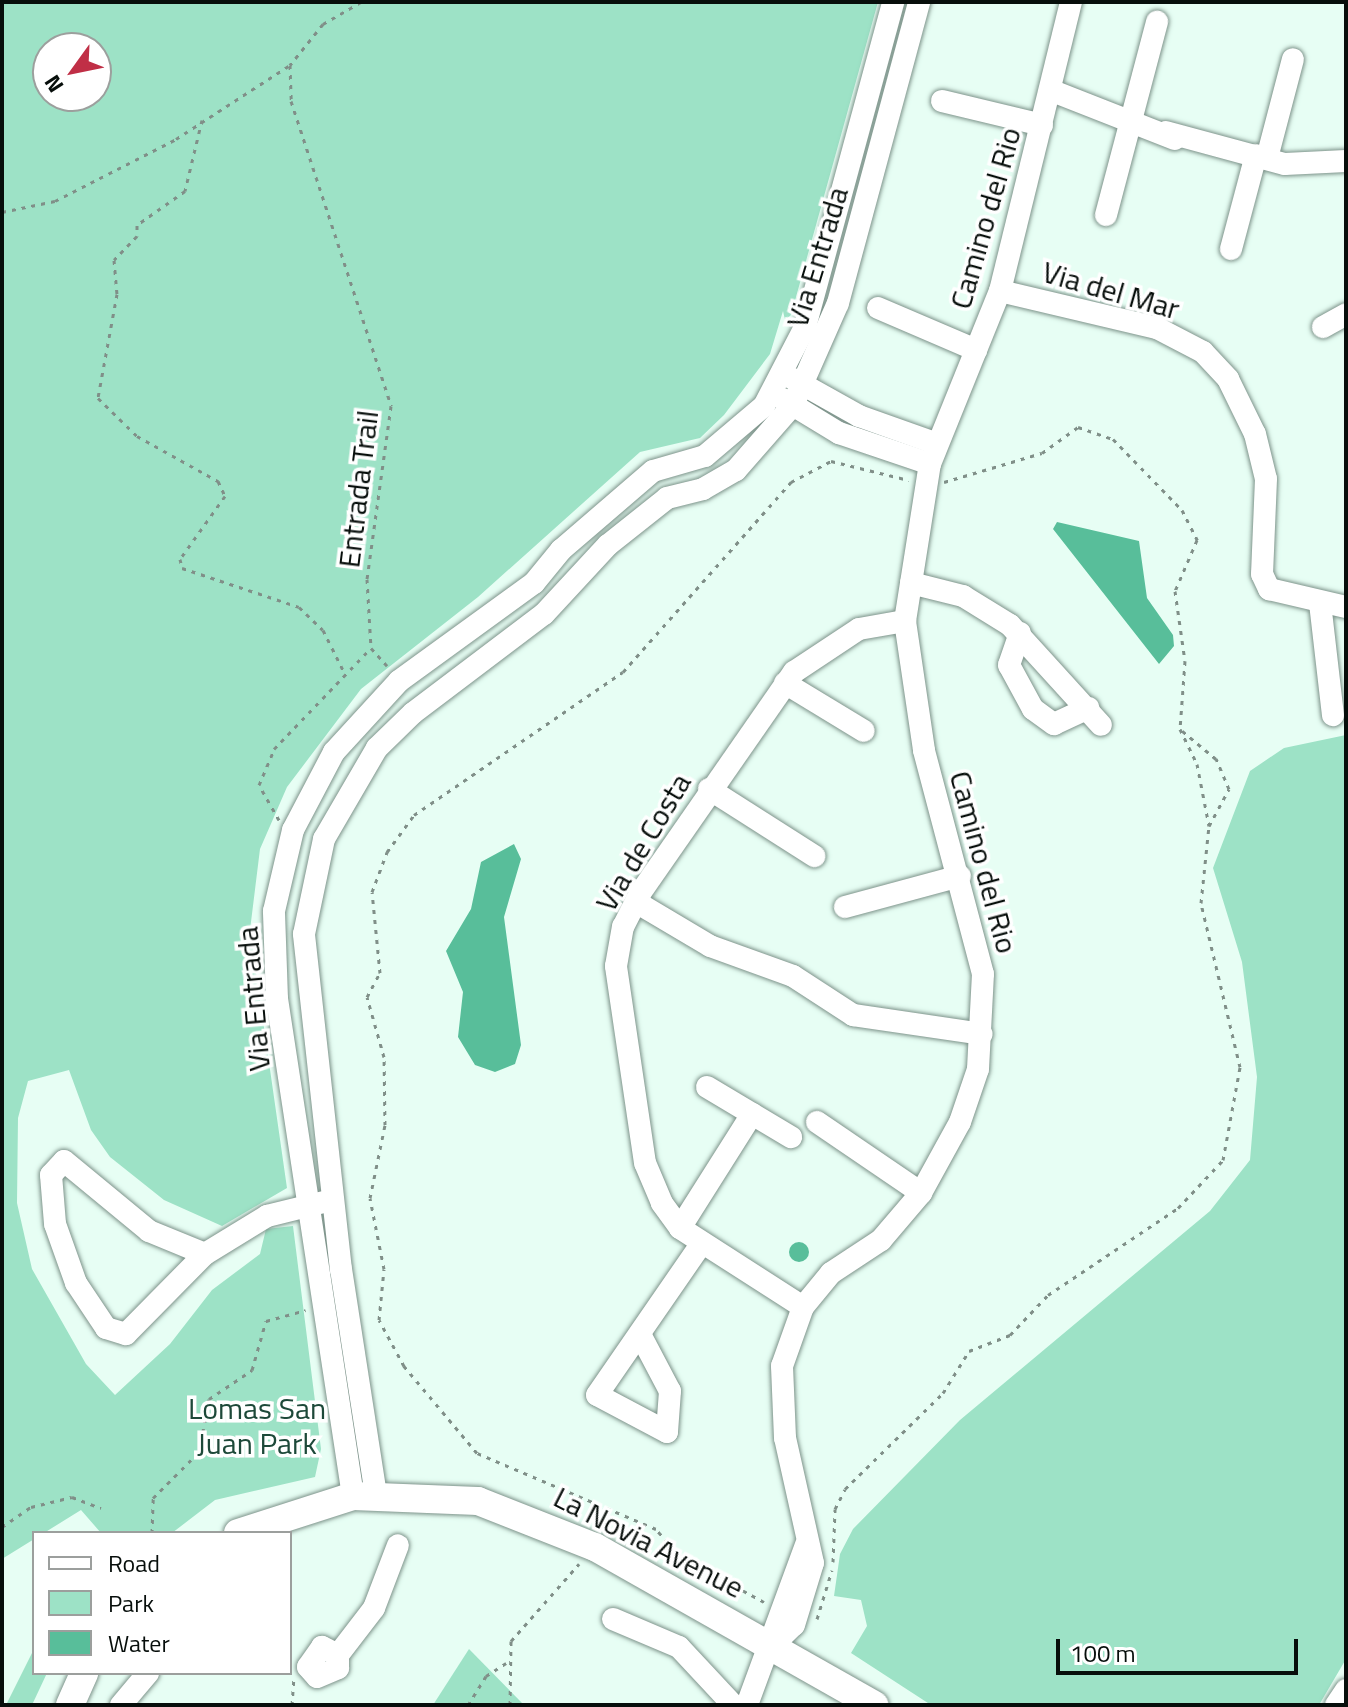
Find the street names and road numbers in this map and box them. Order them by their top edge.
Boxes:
street label: Camino del Rio [942,123,1028,313]
street label: Via Entrada [779,182,855,332]
street label: Via del Mar [1038,253,1184,327]
street label: Entrada Trail [330,408,386,570]
street label: Via de Costa [588,766,698,918]
street label: Camino del Rio [942,767,1026,957]
street label: Via Entrada [229,925,277,1073]
street label: La Novia Avenue [548,1479,750,1605]

